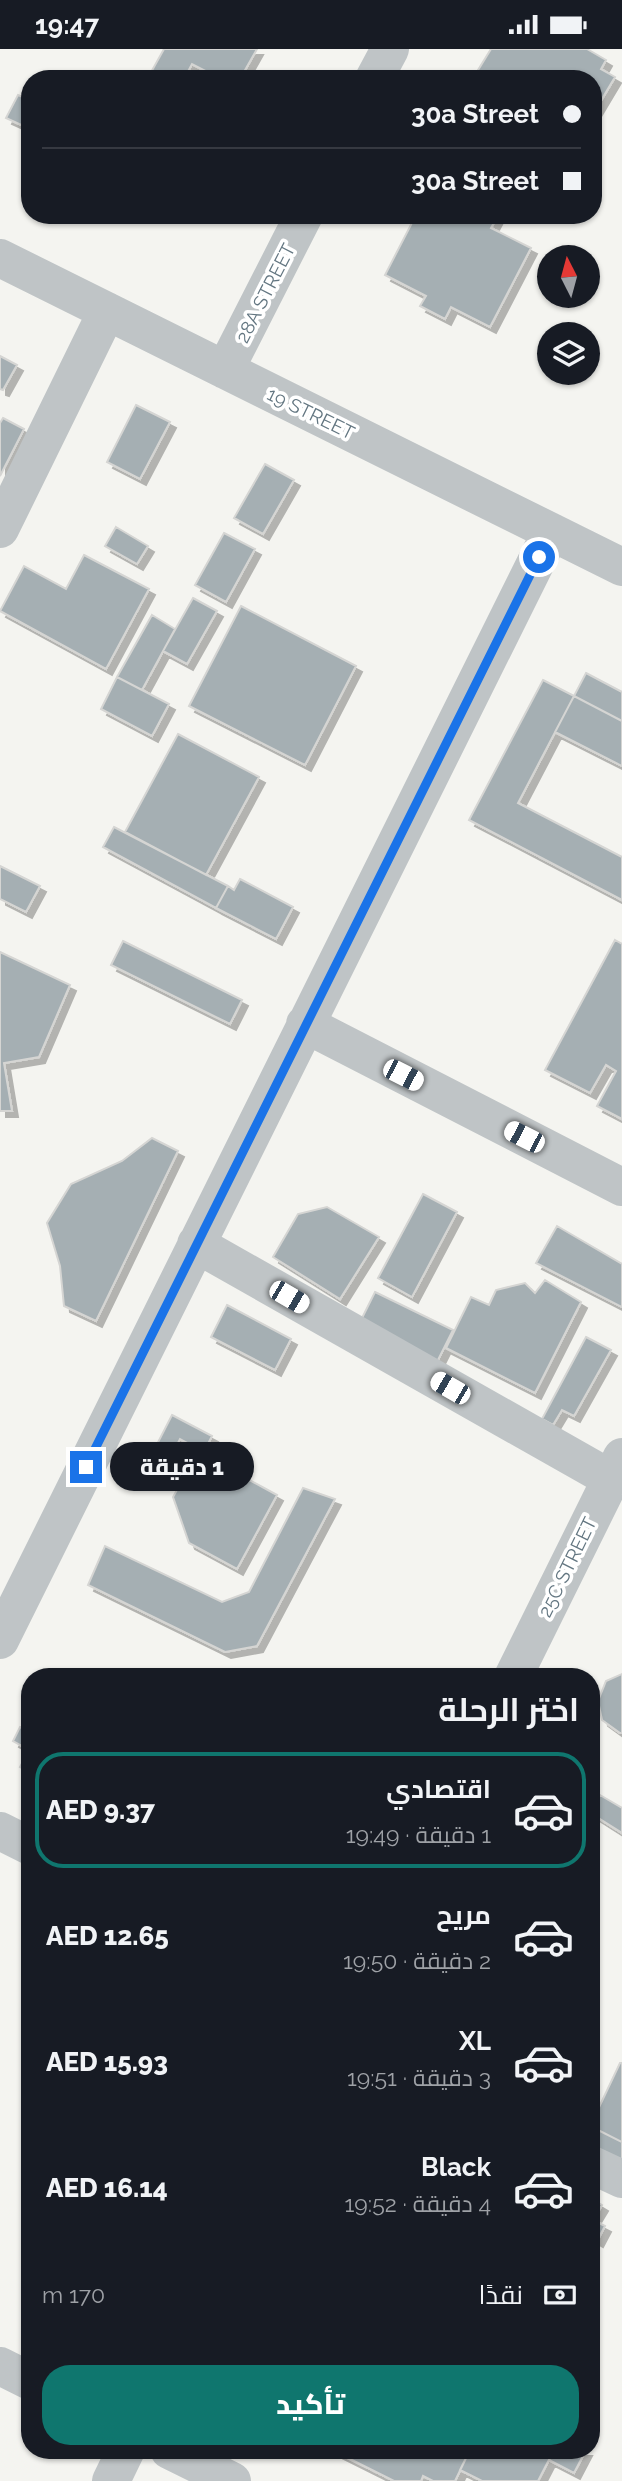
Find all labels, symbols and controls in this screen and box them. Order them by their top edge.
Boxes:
text: 19:47 [35,10,99,40]
text: 30a Street [411,99,539,129]
text: 30a Street [411,166,539,196]
street label: 28A STREET [231,239,300,346]
north arrow [537,245,600,308]
map controls [537,245,600,385]
button: layers [537,322,600,385]
street label: 19 STREET [264,382,359,444]
route start [523,541,555,573]
car [380,1056,427,1094]
car [501,1118,548,1156]
car [266,1277,313,1317]
car [427,1368,474,1408]
callout: 1 دقيقة [110,1443,254,1491]
route end [70,1451,102,1483]
text: 1 دقيقة [140,1453,224,1480]
street label: 25C STREET [533,1513,601,1621]
text: اختر الرحلة [438,1691,579,1728]
text: اقتصادي [386,1774,491,1804]
icon: car [512,1779,575,1842]
text: AED 9.37 [46,1795,155,1825]
text: 1 دقيقة · 19:49 [346,1821,491,1848]
text: مريح [436,1900,491,1930]
icon: car [512,1905,575,1968]
text: AED 12.65 [46,1921,169,1951]
text: 2 دقيقة · 19:50 [343,1947,491,1974]
text: XL [459,2026,491,2056]
icon: car [512,2031,575,2094]
text: AED 15.93 [46,2047,168,2077]
text: 3 دقيقة · 19:51 [347,2064,491,2091]
text: Black [421,2152,491,2182]
icon: car [512,2157,575,2220]
text: AED 16.14 [46,2173,168,2203]
text: 4 دقيقة · 19:52 [345,2190,491,2217]
icon: cash [541,2276,579,2314]
text: نقدًا [479,2280,523,2310]
text: 170 m [42,2281,105,2308]
button: تأكيد [42,2365,579,2445]

